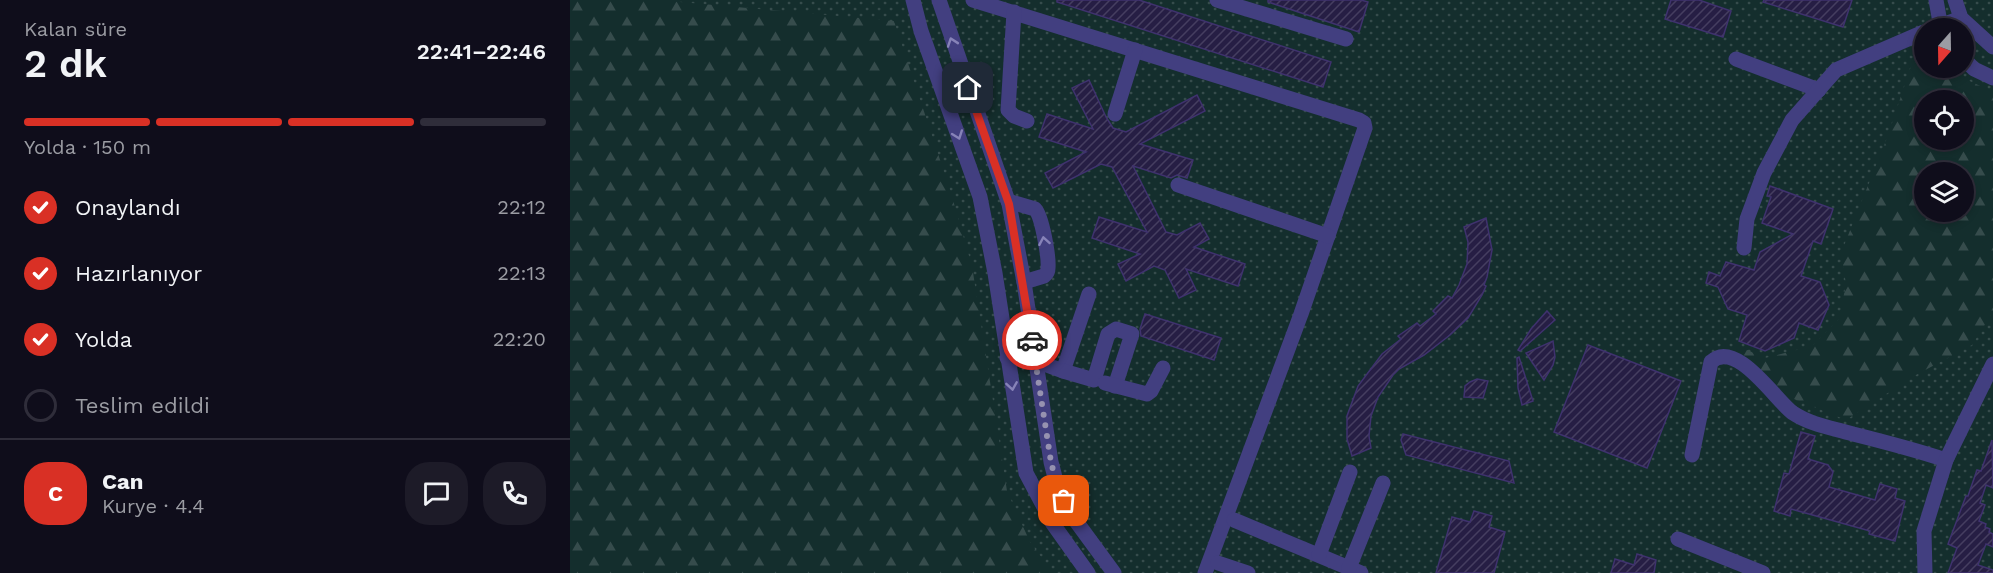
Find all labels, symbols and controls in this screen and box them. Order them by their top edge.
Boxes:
text: Kalan süre [24,17,127,41]
north arrow [1914,18,1974,78]
map controls [1914,18,1974,222]
one-way arrow [947,37,960,48]
text: 22:41–22:46 [417,39,546,64]
text: 2 dk [24,41,107,86]
pin [942,62,993,113]
icon: home [951,71,984,104]
button: locate [1914,90,1974,150]
one-way arrow [950,129,963,140]
text: Yolda · 150 m [24,135,151,159]
button: layers [1914,162,1974,222]
icon: check [24,191,57,224]
text: Onaylandı [75,195,181,220]
text: 22:12 [497,195,546,219]
one-way arrow [1038,236,1051,246]
icon: check [24,257,57,290]
text: Hazırlanıyor [75,261,202,286]
text: 22:13 [497,261,546,285]
courier [1002,310,1062,370]
icon: check [24,323,57,356]
icon: car [1016,324,1049,357]
text: Yolda [75,327,132,352]
text: 22:20 [493,327,546,351]
one-way arrow [1005,381,1018,391]
text: Teslim edildi [75,393,210,418]
button: chat [405,462,468,525]
button: phone [483,462,546,525]
text: Can [102,469,143,494]
pin [1038,475,1089,526]
text: C [48,481,63,506]
icon: bag [1047,484,1080,517]
text: Kurye · 4.4 [102,494,204,518]

